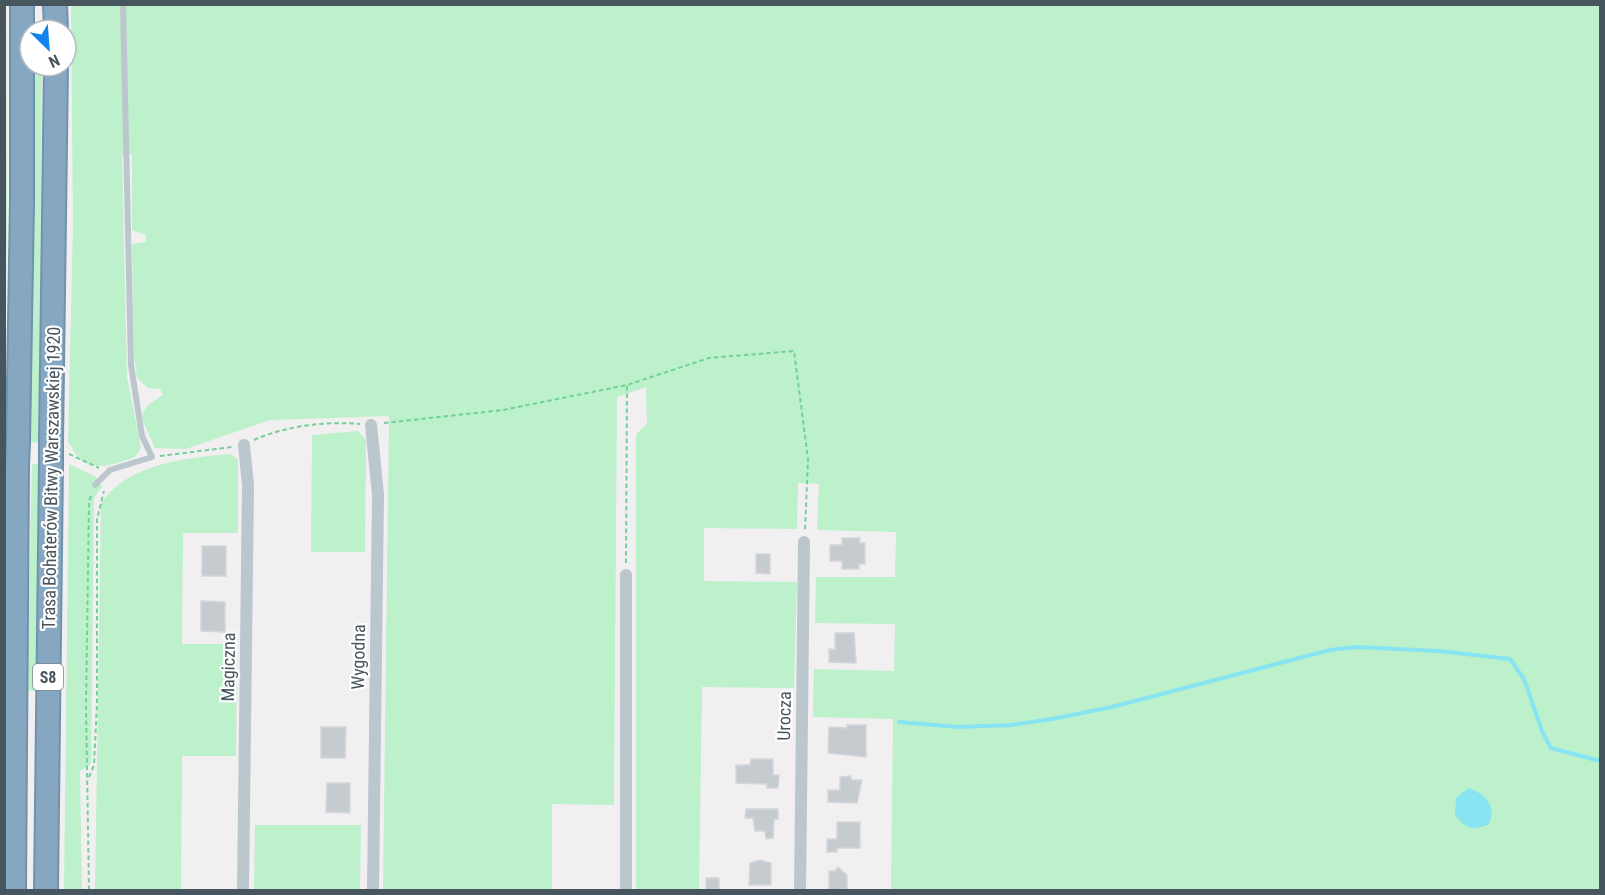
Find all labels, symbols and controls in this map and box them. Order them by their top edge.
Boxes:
north arrow [18,18,78,78]
text: N [46,50,63,72]
street label: Trasa Bohaterów Bitwy Warszawskiej 1920 [38,326,64,630]
street label: Wygodna [347,624,369,690]
street label: Magiczna [217,632,239,702]
road number: S8 [33,664,63,690]
street label: Urocza [773,691,795,741]

